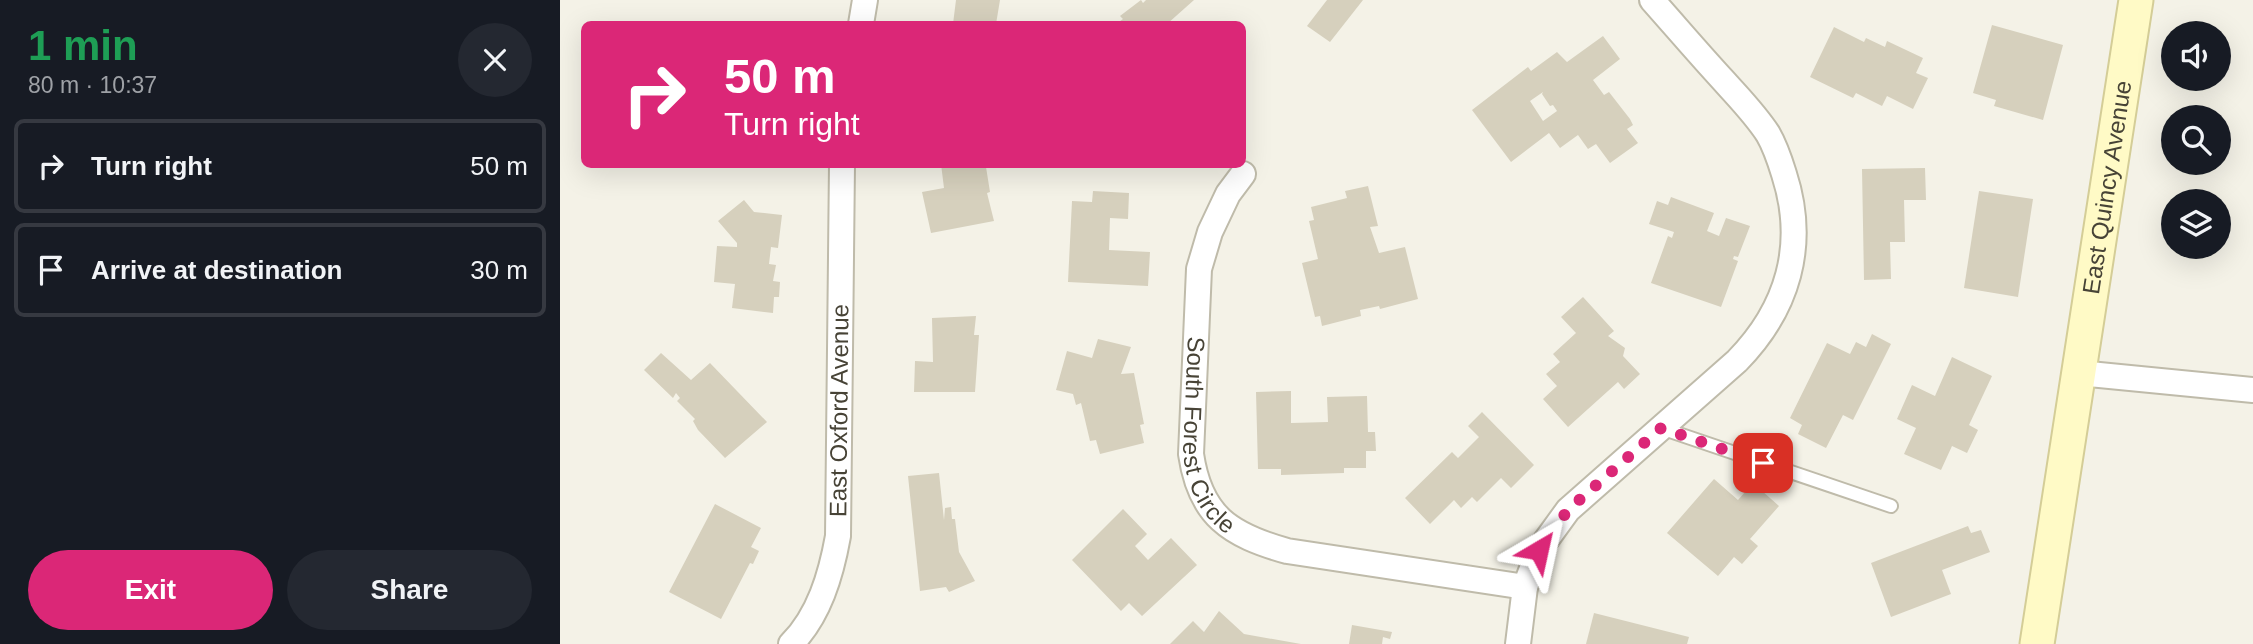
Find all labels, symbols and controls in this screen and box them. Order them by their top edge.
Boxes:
map controls [2161,21,2231,259]
button: sound [2161,21,2231,91]
text: 1 min [28,22,138,69]
button: close [458,23,532,97]
icon: right [609,49,700,140]
text: 50 m [724,49,836,103]
text: 80 m · 10:37 [28,72,157,98]
street label: East Quincy Avenue [2077,79,2136,296]
button: search [2161,105,2231,175]
text: Turn right [724,106,860,142]
icon: right [32,147,70,185]
text: Turn right [91,151,212,181]
text: 50 m [470,151,528,181]
button: layers [2161,189,2231,259]
icon: arrive [32,251,70,289]
text: Arrive at destination [91,255,342,285]
text: 30 m [470,255,528,285]
street label: East Oxford Avenue [824,304,853,517]
street label: South Forest Circle [1178,336,1241,539]
pin [1733,433,1793,493]
icon: arrive [1744,444,1782,482]
position arrow [1502,513,1576,587]
button: Exit [28,550,273,630]
button: Share [287,550,532,630]

